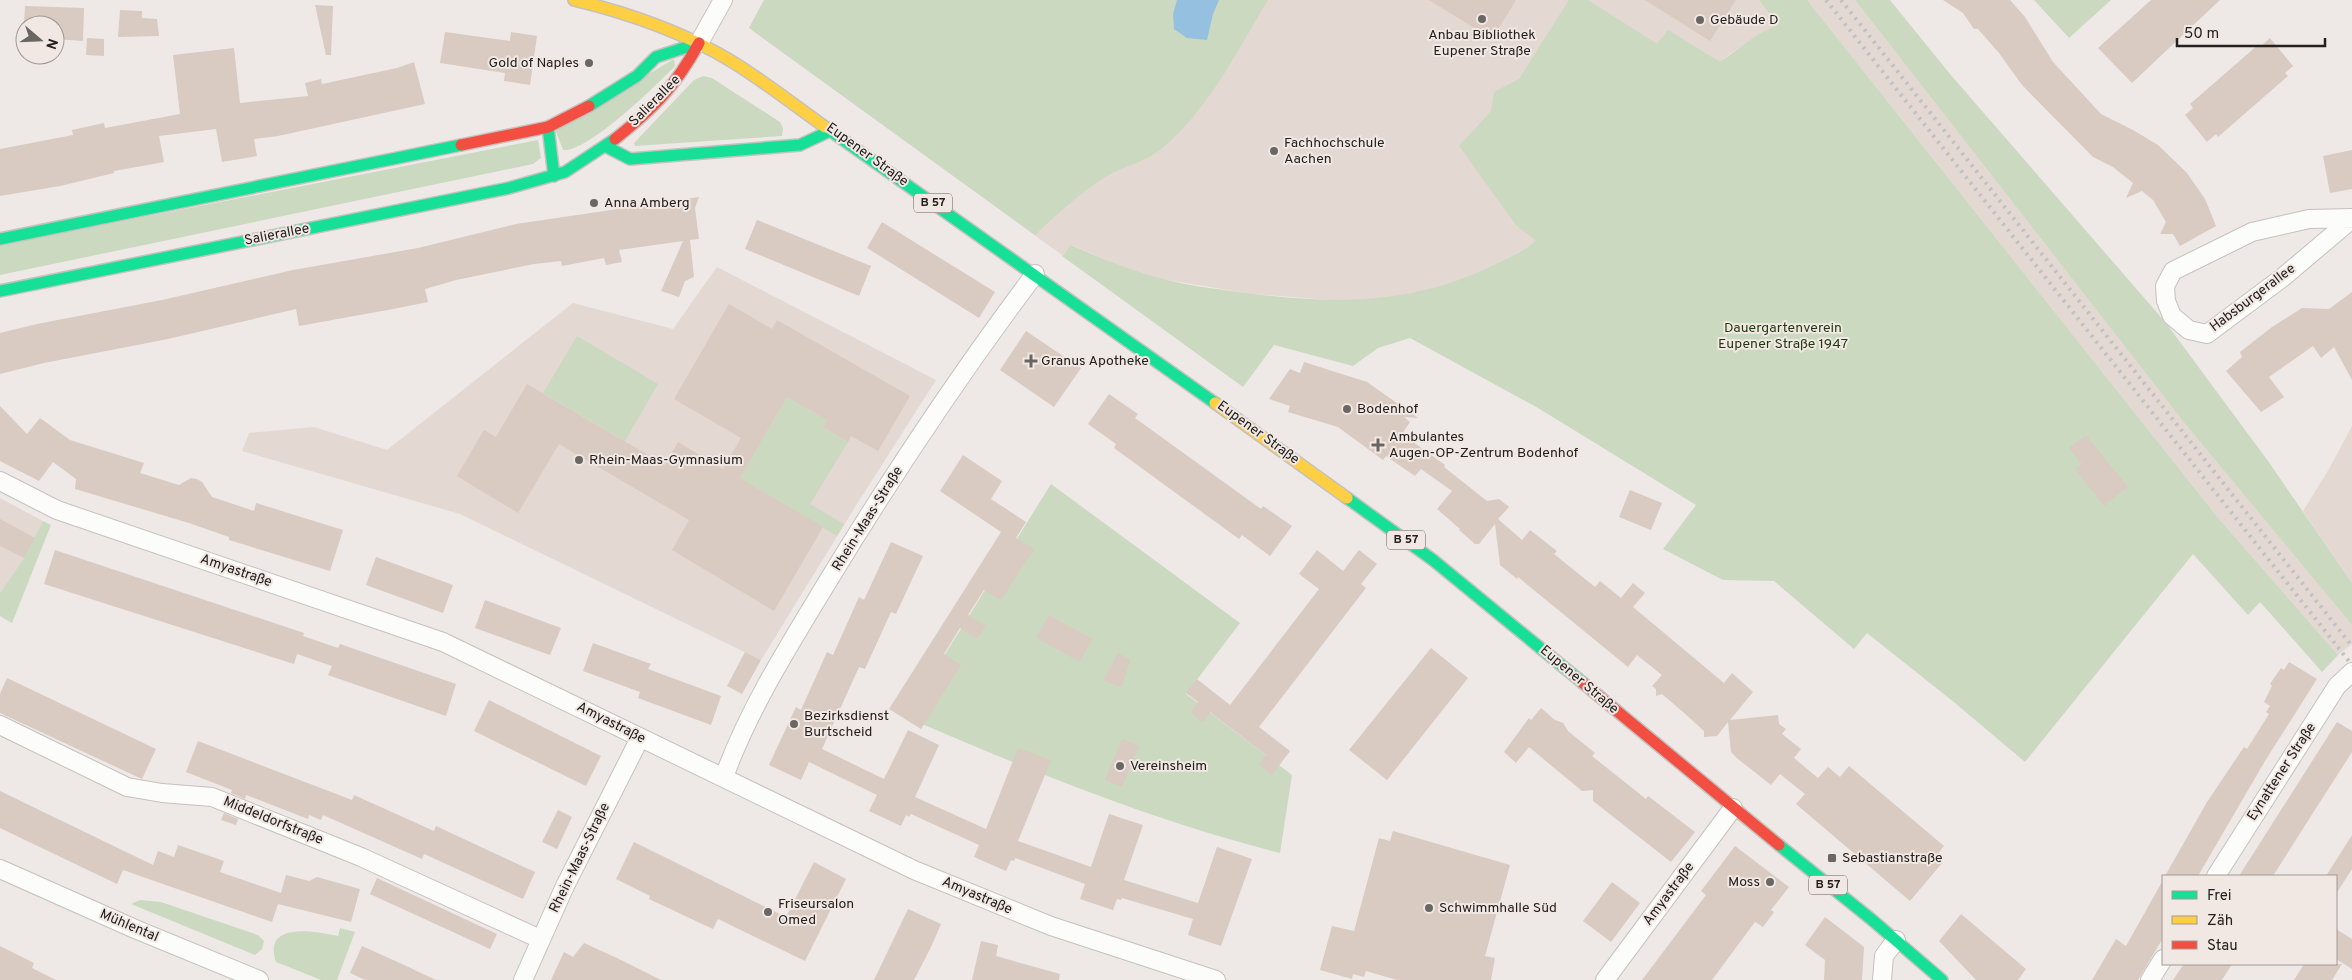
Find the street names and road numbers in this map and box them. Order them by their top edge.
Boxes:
street label: Salierallee [626,72,684,130]
street label: Eupener Straße [823,119,911,191]
road number: B 57 [914,194,952,212]
street label: Salierallee [243,220,311,250]
street label: Habsburgerallee [2207,260,2299,336]
street label: Eupener Straße [1214,397,1302,469]
street label: Rhein-Maas-Straße [829,464,907,574]
road number: B 57 [1387,530,1425,550]
street label: Amyastraße [198,551,274,591]
street label: Eupener Straße [1536,642,1622,718]
street label: Amyastraße [574,698,648,748]
street label: Eynattener Straße [2244,720,2320,824]
street label: Middeldorfstraße [221,793,325,849]
street label: Rhein-Maas-Straße [546,800,614,916]
street label: Amyastraße [1640,859,1698,929]
street label: Amyastraße [939,874,1015,918]
road number: B 57 [1809,876,1847,894]
street label: Mühlental [97,906,161,946]

